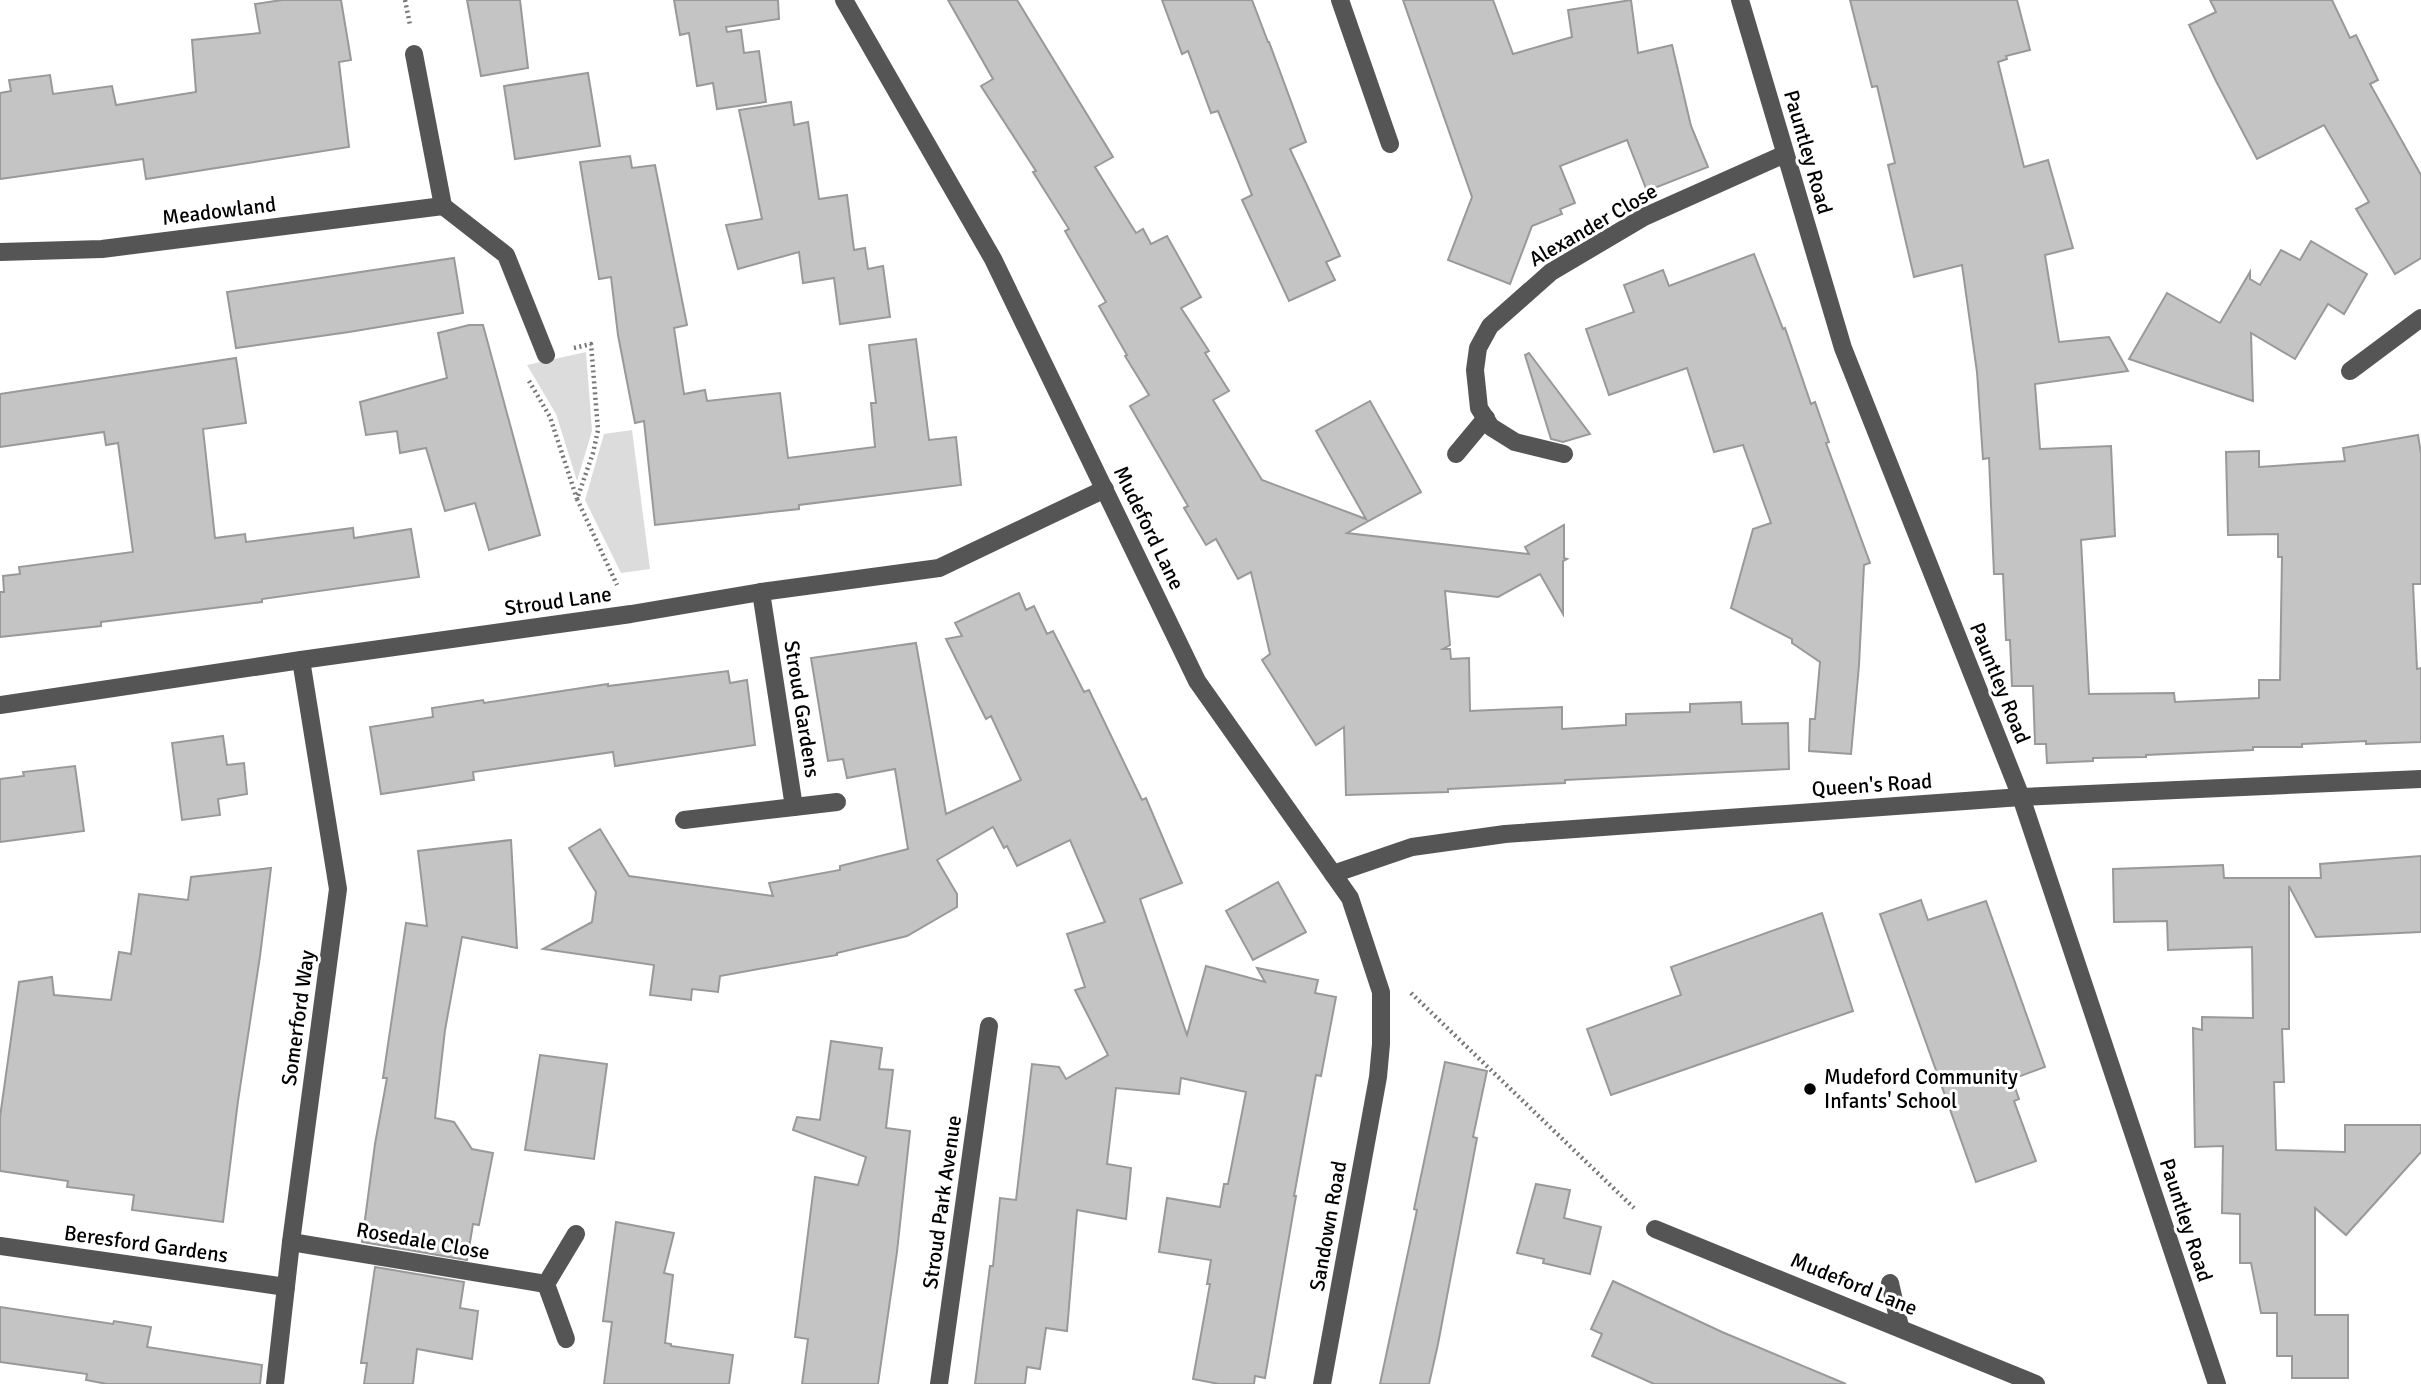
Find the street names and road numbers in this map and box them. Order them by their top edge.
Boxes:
street label: Pauntley Road [1778,87,1838,217]
street label: Alexander Close [1524,178,1662,272]
street label: Meadowland [161,191,277,231]
street label: Mudeford Lane [1108,462,1190,594]
street label: Stroud Lane [503,581,613,621]
street label: Pauntley Road [1964,619,2036,747]
street label: Stroud Gardens [778,639,826,779]
street label: Queen's Road [1811,768,1933,802]
street label: Somerford Way [276,948,320,1087]
street label: Stroud Park Avenue [917,1113,967,1291]
street label: Pauntley Road [2154,1155,2218,1285]
street label: Sandown Road [1304,1159,1352,1293]
street label: Rosedale Close [354,1216,492,1266]
street label: Beresford Gardens [62,1220,230,1268]
street label: Mudeford Lane [1787,1247,1921,1321]

